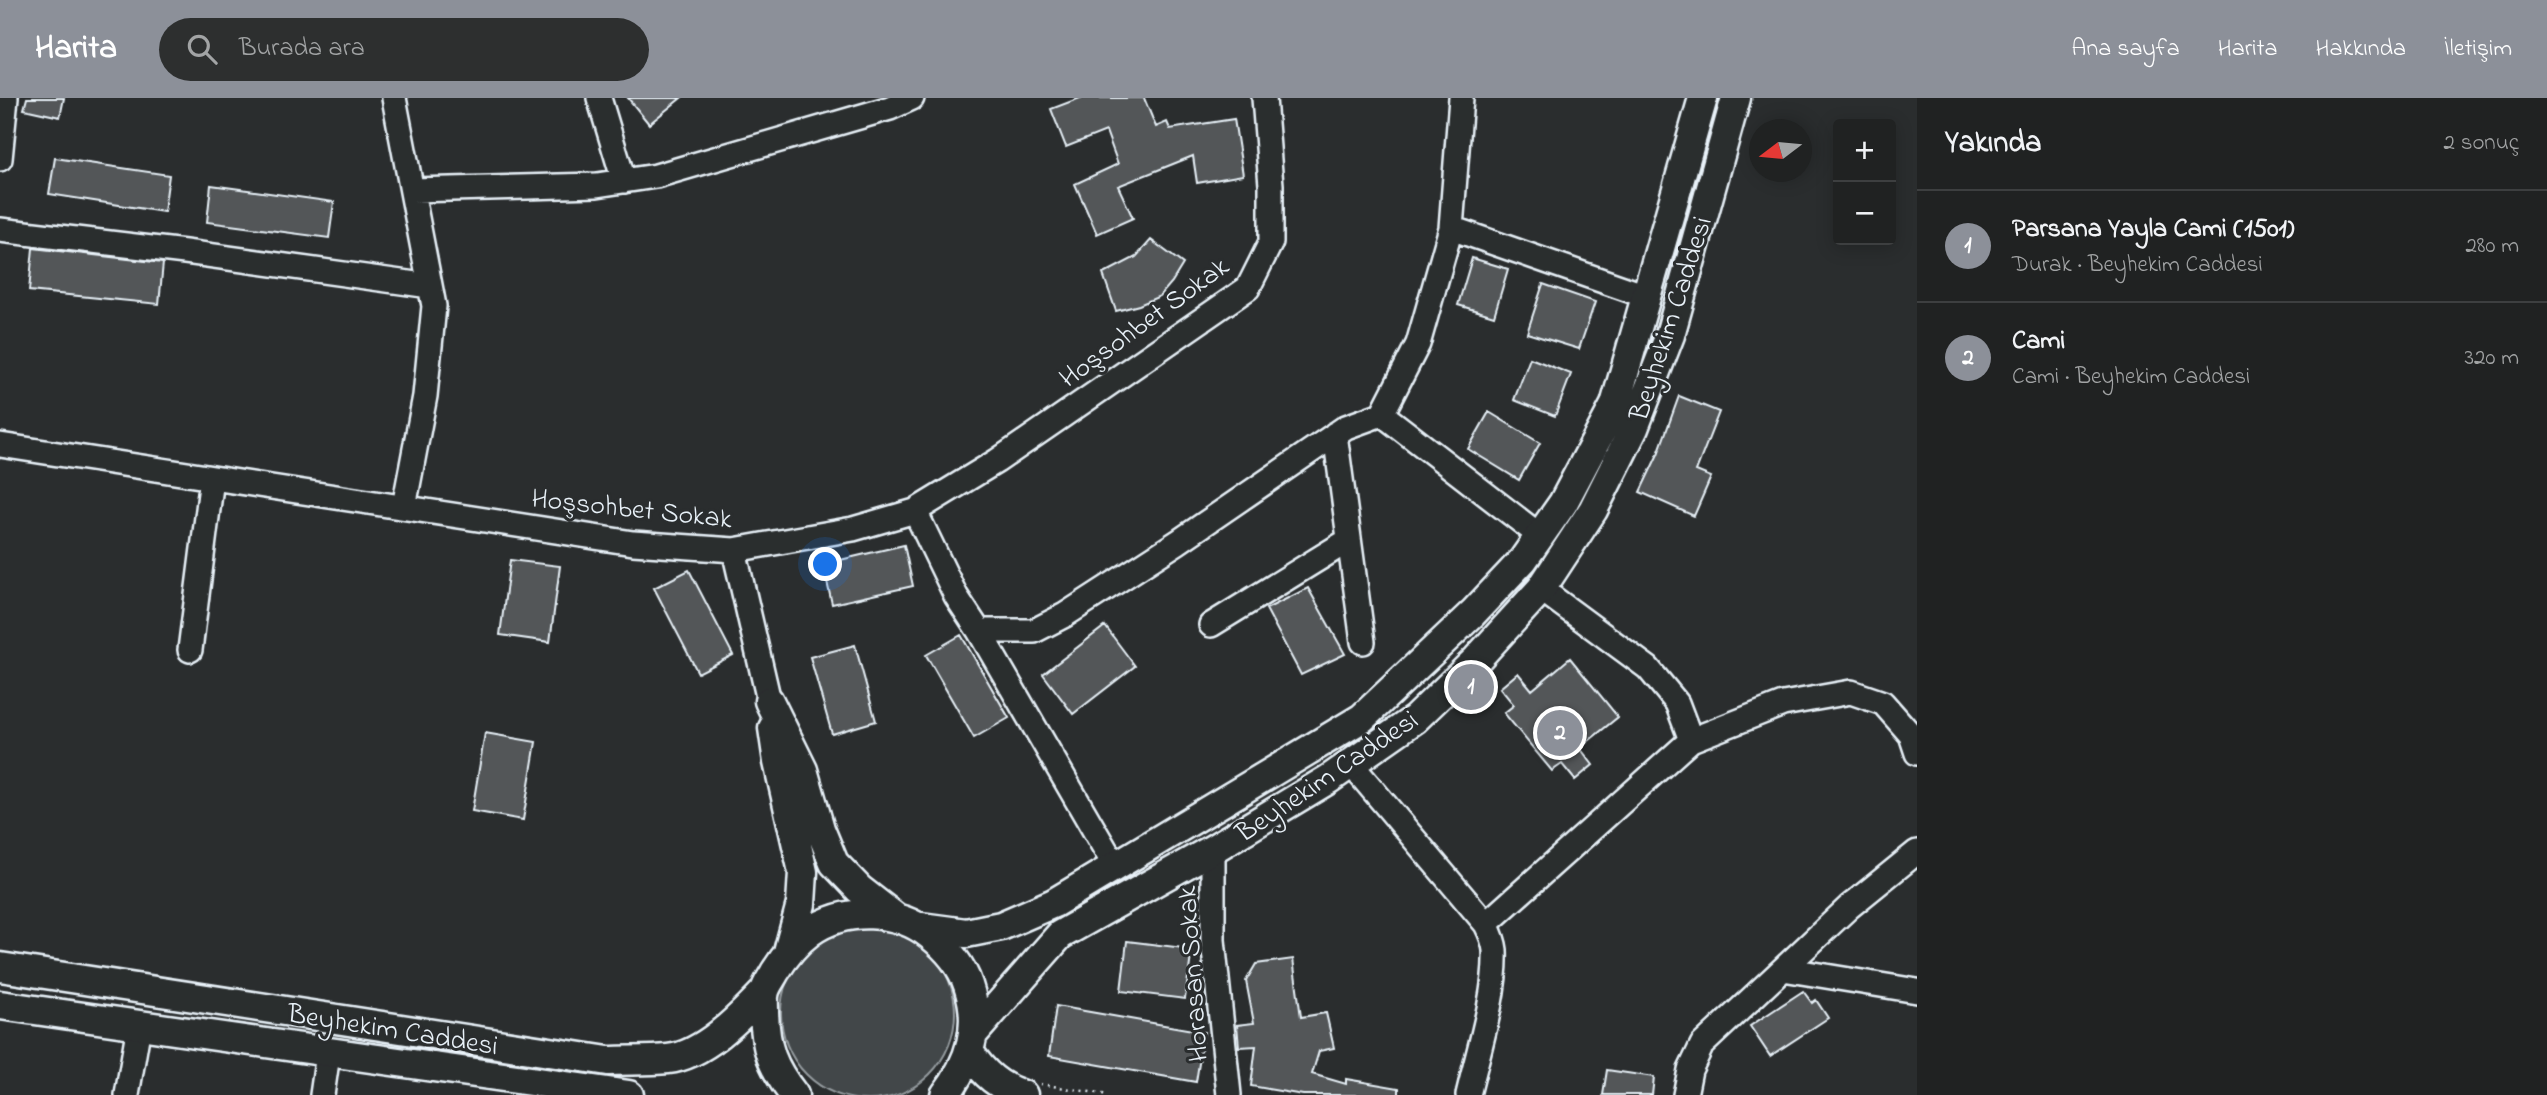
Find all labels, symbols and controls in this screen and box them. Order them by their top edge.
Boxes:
search box [159,18,649,81]
text: Harita [35,25,117,73]
icon: search [183,30,221,68]
text: Burada ara [239,30,365,68]
text: Ana sayfa [2072,32,2180,67]
text: Harita [2218,32,2278,67]
text: Hakkında [2316,32,2406,67]
text: İletişim [2444,32,2512,67]
north arrow [1749,119,1812,182]
map controls [1833,119,1896,245]
button: + [1833,119,1896,182]
text: Yakında [1945,122,2041,166]
text: 2 sonuç [2444,127,2519,160]
button: − [1833,182,1896,245]
text: Parsana Yayla Cami (1501) [2012,211,2294,249]
street label: Beyhekim Caddesi [1620,212,1725,427]
text: 1 [1964,230,1972,263]
text: 280 m [2465,230,2519,263]
street label: Hoşsohbet Sokak [1052,248,1239,400]
text: Durak · Beyhekim Caddesi [2012,249,2263,282]
text: Cami [2012,323,2065,361]
text: 2 [1962,342,1974,375]
text: 320 m [2465,342,2519,375]
text: Cami · Beyhekim Caddesi [2012,361,2250,394]
street label: Hoşsohbet Sokak [529,480,735,541]
your location [808,547,842,581]
pin: 1 [1448,661,1494,713]
street label: Beyhekim Caddesi [1228,701,1428,855]
pin: 2 [1537,707,1583,759]
street label: Horasan Sokak [1168,884,1221,1063]
street label: Beyhekim Caddesi [283,994,501,1068]

